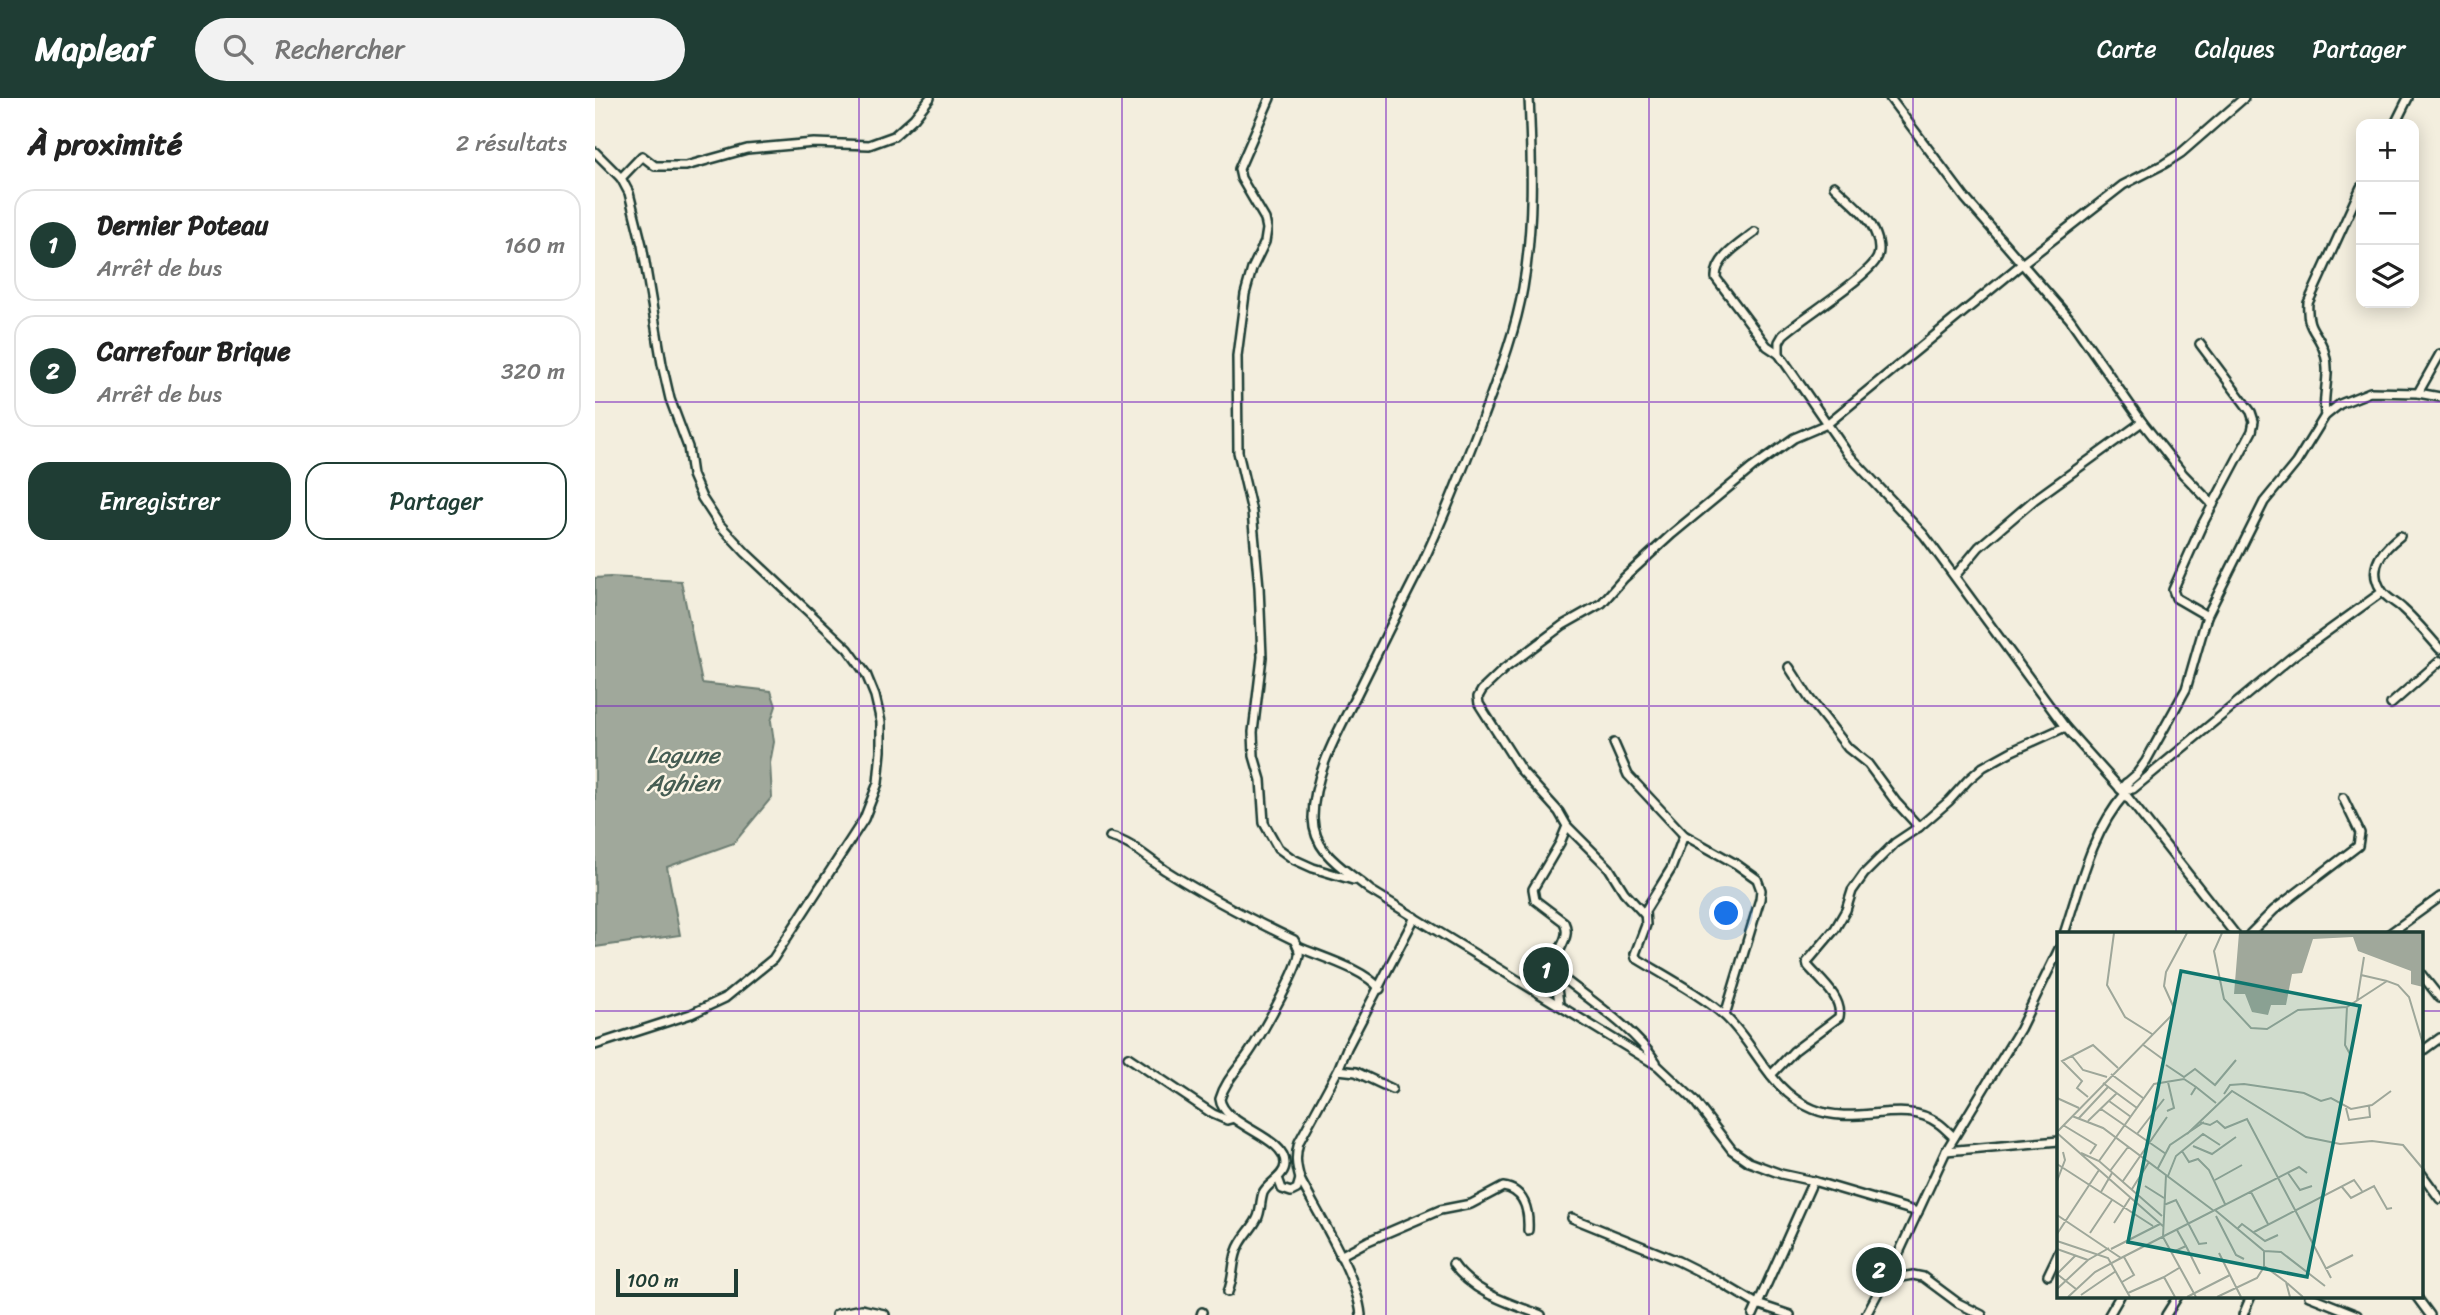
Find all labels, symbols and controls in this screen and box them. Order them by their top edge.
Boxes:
search box [195,18,685,81]
text: Mapleaf [35,20,153,78]
text: Rechercher [275,26,405,72]
text: Carte [2097,28,2157,70]
text: Calques [2195,28,2274,70]
text: Partager [2312,28,2405,70]
icon: search [219,30,257,68]
text: À proximité [28,117,182,171]
map controls [2356,119,2419,308]
button: + [2356,119,2419,182]
text: 2 résultats [456,123,567,164]
button: − [2356,182,2419,245]
text: Dernier Poteau [97,202,268,248]
text: 1 [48,225,58,266]
text: 160 m [504,225,565,266]
button: layers [2356,245,2419,308]
text: Arrêt de bus [97,248,222,289]
text: Carrefour Brique [97,328,291,374]
text: 2 [46,351,60,392]
text: 320 m [501,351,565,392]
text: Arrêt de bus [97,374,222,415]
button: Enregistrer [28,462,291,540]
button: Partager [305,462,567,540]
water label: Lagune Aghien [646,734,722,804]
your location [1709,896,1743,930]
inset map [2057,932,2423,1298]
pin: 1 [1523,944,1569,996]
pin: 2 [1856,1244,1902,1296]
text: 100 m [627,1264,679,1297]
scale bar [616,1266,739,1298]

